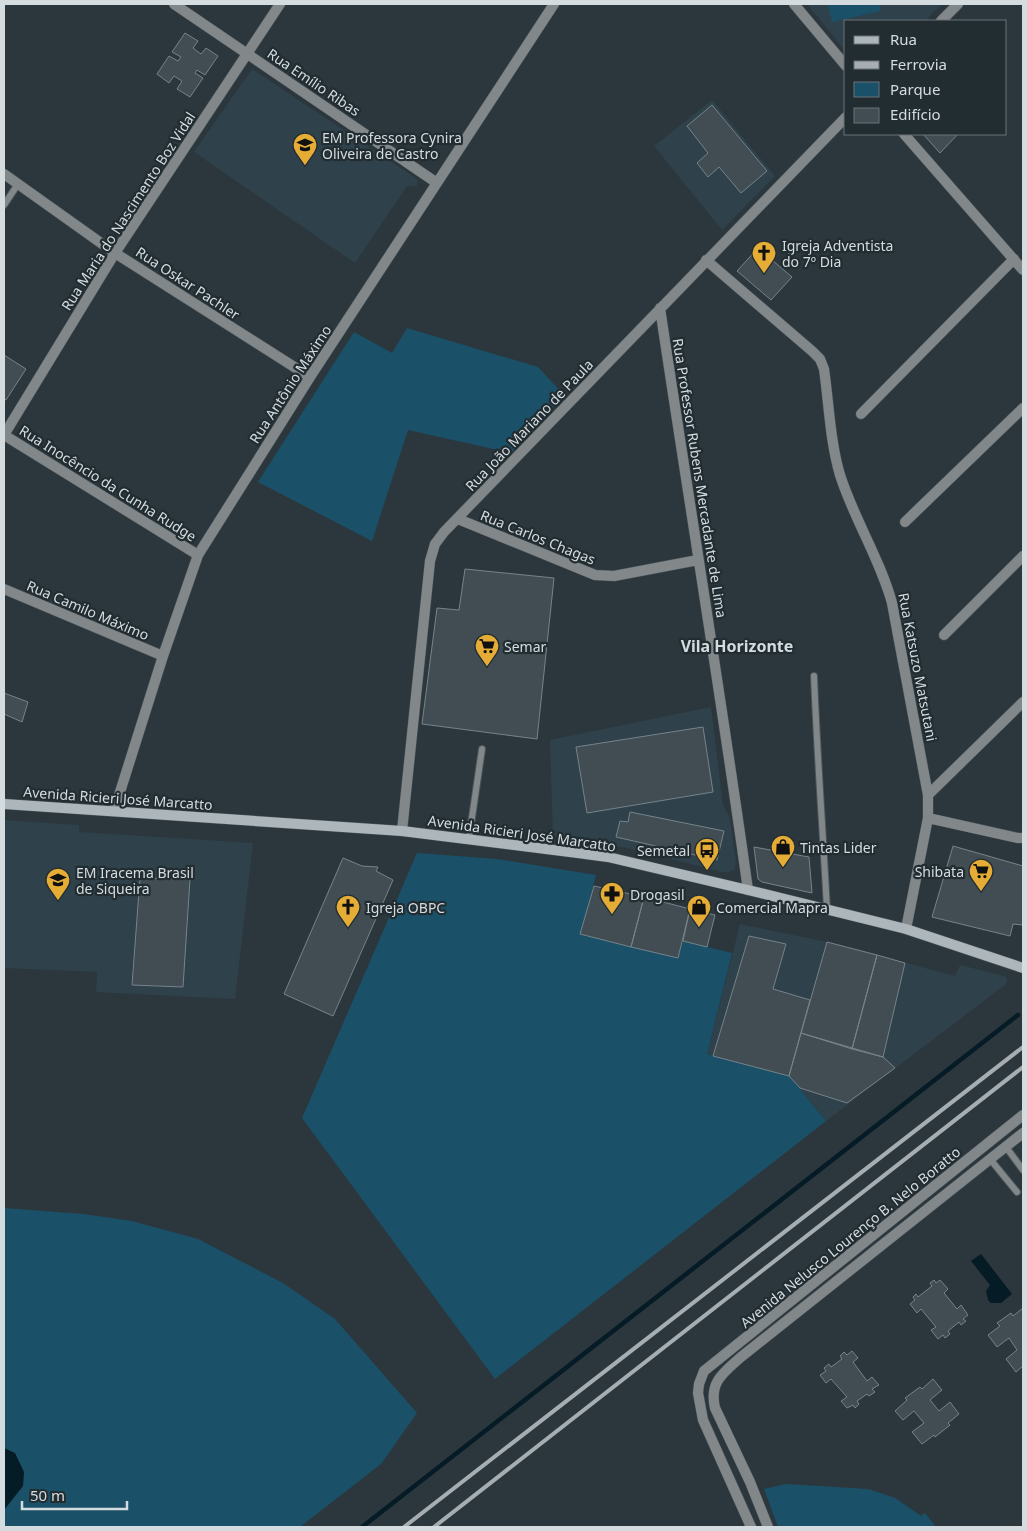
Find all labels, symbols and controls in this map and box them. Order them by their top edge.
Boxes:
legend [844,20,1007,135]
text: Rua [890,29,917,49]
street label: Rua Emílio Ribas [264,44,364,120]
text: Ferrovia [890,54,947,74]
text: Parque [890,79,940,99]
text: Edifício [890,104,941,124]
street label: Rua Maria do Nascimento Boz Vidal [57,108,199,314]
place label: EM Professora Cynira Oliveira de Castro [322,128,462,163]
school or university icon: EM Professora Cynira Oliveira de Castro [292,132,318,166]
place label: Igreja Adventista do 7º Dia [782,236,893,271]
church icon: Igreja Adventista do 7º Dia [751,240,777,274]
street label: Rua Oskar Pachler [132,242,244,324]
street label: Rua Antônio Máximo [245,321,335,447]
street label: Rua Professor Rubens Mercadante de Lima [669,337,731,619]
street label: Rua João Mariano de Paula [461,355,597,495]
street label: Rua Inocêncio da Cunha Rudge [16,421,200,546]
street label: Rua Carlos Chagas [478,505,599,569]
street label: Rua Camilo Máximo [24,576,152,644]
street label: Rua Katsuzo Matsutani [894,591,942,743]
supermarket icon: Semar [474,633,500,667]
district label: Vila Horizonte [681,635,793,657]
place label: Semar [504,637,547,656]
street label: Avenida Ricieri José Marcatto [23,782,213,814]
street label: Avenida Ricieri José Marcatto [427,810,617,856]
shop icon: Tintas Lider [770,834,796,868]
bus stop icon: Semetal [694,837,720,871]
place label: Tintas Lider [800,838,877,857]
place label: Semetal [637,841,690,860]
supermarket icon: Shibata [968,858,994,892]
place label: Shibata [915,862,964,881]
place label: EM Iracema Brasil de Siqueira [76,863,194,898]
school or university icon: EM Iracema Brasil de Siqueira [45,867,71,901]
pharmacy icon: Drogasil [599,881,625,915]
place label: Drogasil [630,885,685,904]
church icon: Igreja OBPC [335,894,361,928]
shop icon: Comercial Mapra [686,894,712,928]
place label: Igreja OBPC [366,898,445,917]
place label: Comercial Mapra [716,898,828,917]
street label: Avenida Nelusco Lourenço B. Nelo Boratto [736,1142,964,1332]
scale bar [22,1478,128,1510]
text: 50 m [30,1485,65,1505]

